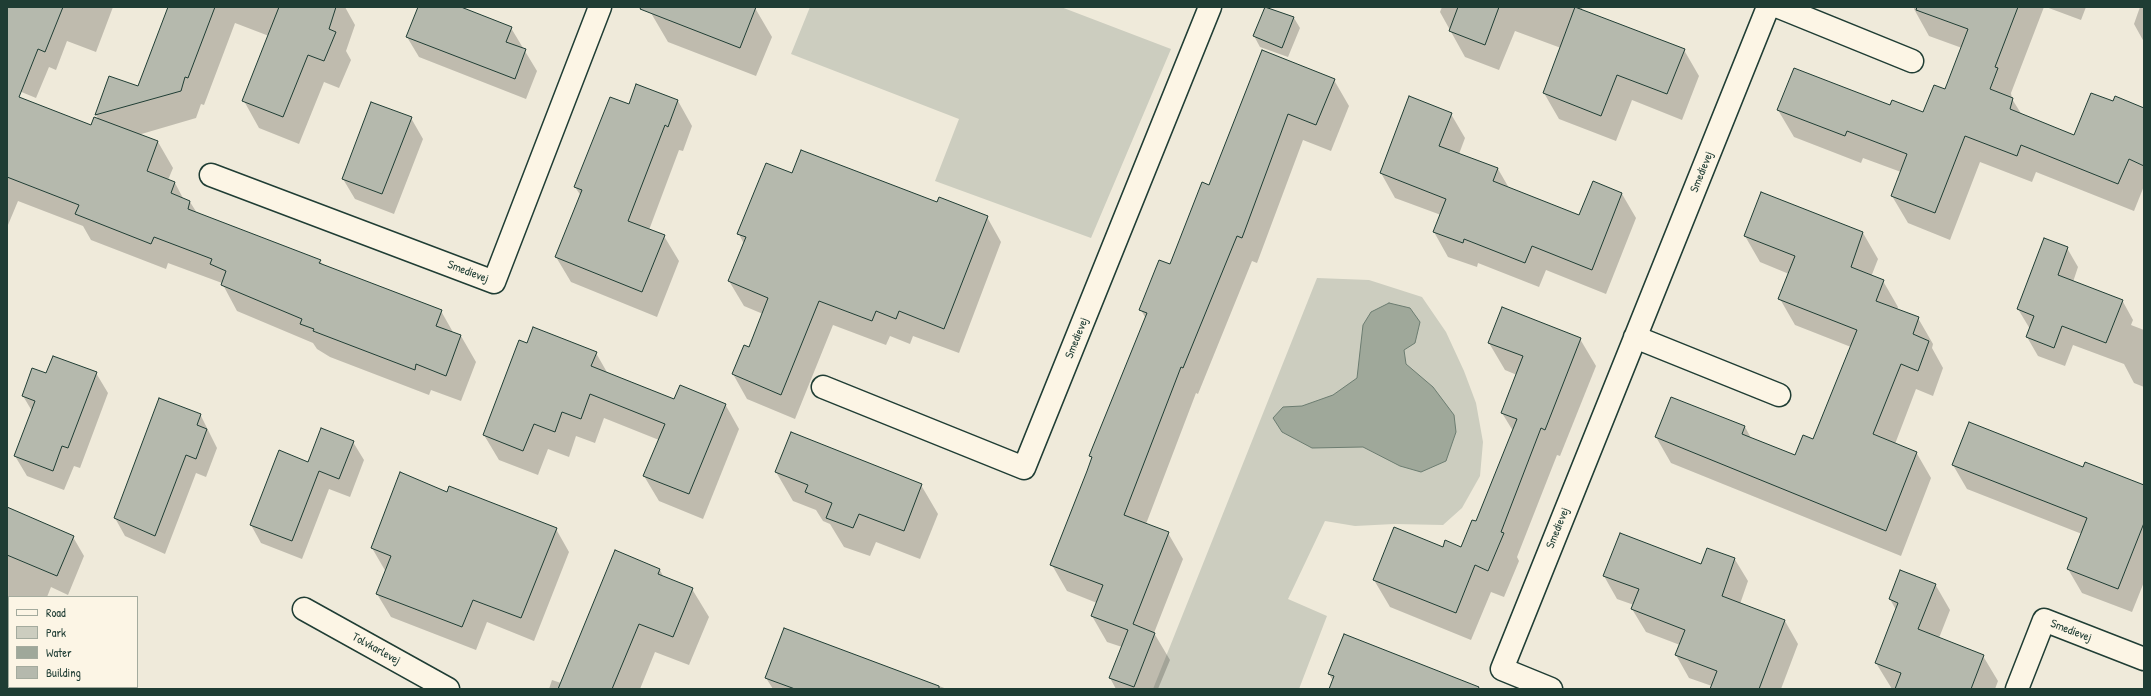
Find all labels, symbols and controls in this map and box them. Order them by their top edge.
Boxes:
street label: Smedievej [1687,149,1717,195]
street label: Smedievej [445,258,491,286]
street label: Smedievej [1062,315,1092,361]
street label: Smedievej [1543,505,1573,551]
legend [8,596,138,688]
text: Road [46,604,66,621]
street label: Smedievej [2048,617,2094,645]
text: Park [46,624,66,641]
street label: Tolvkarlevej [349,630,403,668]
text: Water [46,644,72,661]
text: Building [46,664,81,681]

